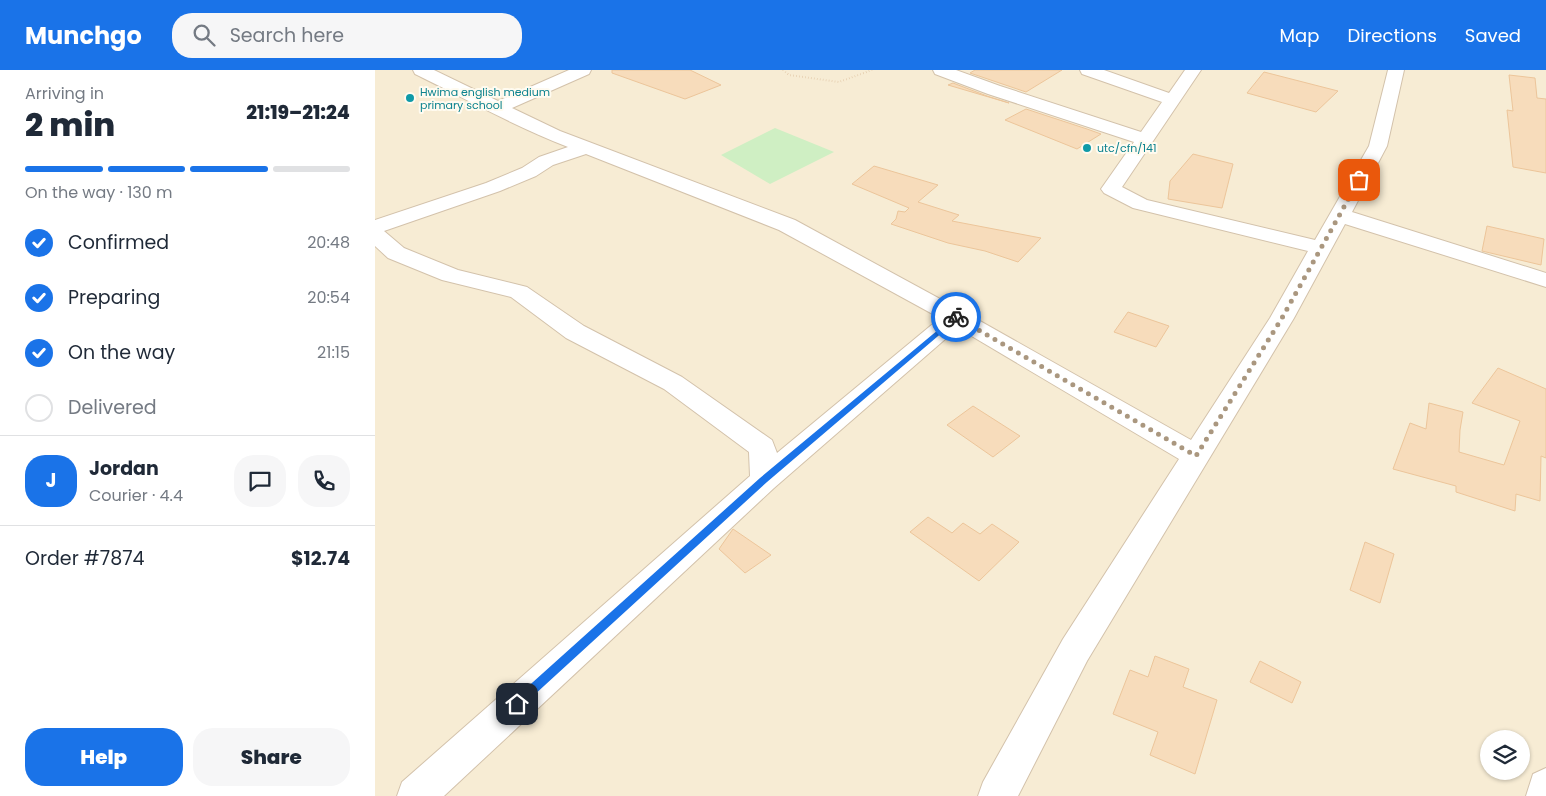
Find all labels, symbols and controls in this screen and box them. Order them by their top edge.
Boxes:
search box [172,13,522,58]
text: Munchgo [25,19,142,52]
icon: search [190,21,218,49]
text: Search here [230,22,344,49]
text: Map [1280,23,1319,48]
text: Directions [1347,23,1437,48]
text: Saved [1465,23,1521,48]
text: Arriving in [25,82,104,105]
place label: Hwima english medium primary school [420,84,550,113]
marker: Hwima english medium primary school [404,92,416,104]
text: 21:19–21:24 [246,99,350,126]
text: 2 min [25,102,115,147]
place label: utc/cfn/141 [1097,140,1157,156]
marker: utc/cfn/141 [1081,142,1093,154]
pin [1338,159,1380,201]
icon: bag [1345,166,1373,194]
text: On the way · 130 m [25,181,173,204]
icon: check [25,229,53,257]
text: Confirmed [68,229,169,256]
text: 20:48 [307,231,350,254]
icon: check [25,284,53,312]
text: Preparing [68,284,160,311]
text: 20:54 [307,286,350,309]
courier [931,292,981,342]
icon: bike [942,303,970,331]
icon: check [25,339,53,367]
text: On the way [68,339,175,366]
text: 21:15 [317,341,350,364]
text: Delivered [68,394,157,421]
text: Jordan [89,455,159,482]
button: chat [234,455,286,507]
button: phone [298,455,350,507]
text: J [46,467,56,494]
text: Courier · 4.4 [89,484,183,507]
text: Order #7874 [25,545,144,572]
text: $12.74 [291,545,350,572]
pin [496,683,538,725]
icon: home [503,690,531,718]
button: Help [25,728,183,786]
button: Share [193,728,350,786]
map controls [1480,730,1530,780]
button: layers [1480,730,1530,780]

